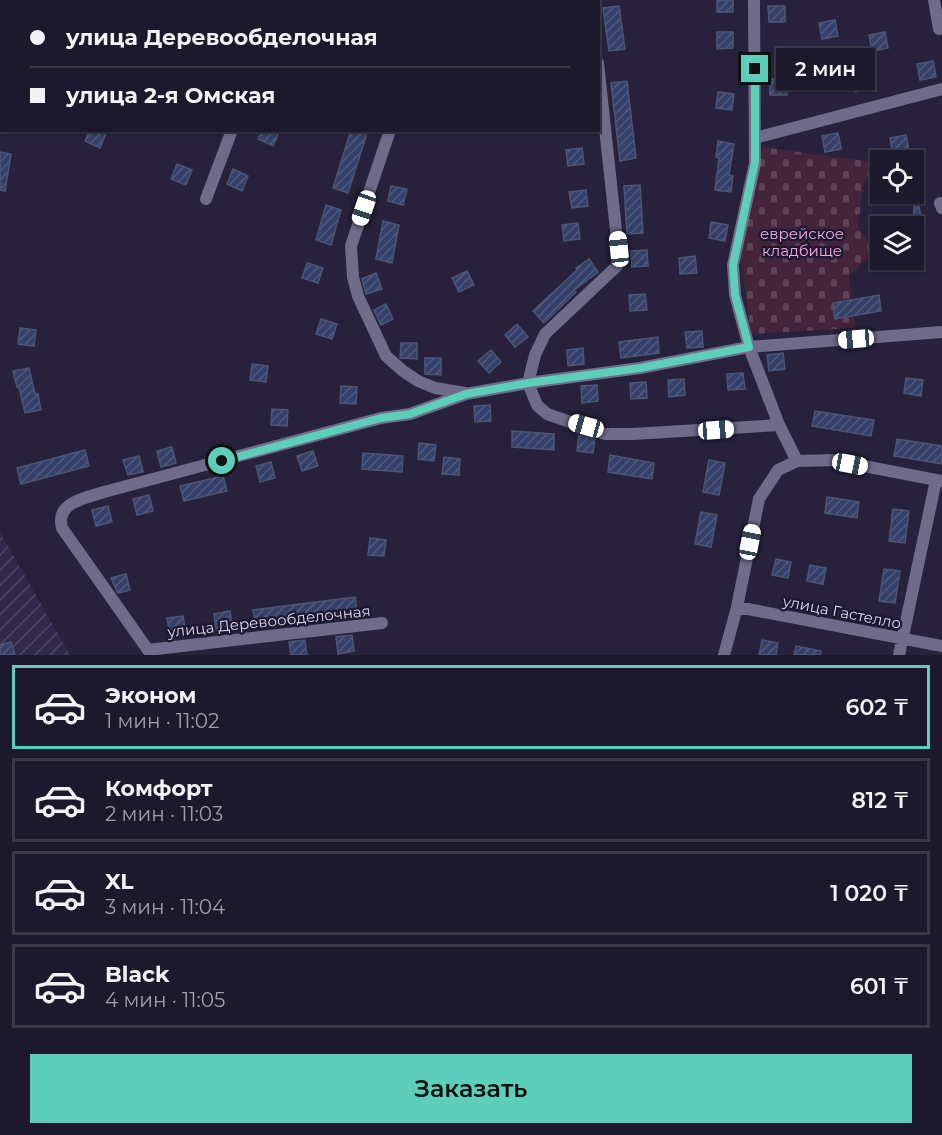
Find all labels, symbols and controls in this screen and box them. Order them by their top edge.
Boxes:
text: улица Деревообделочная [66,24,378,51]
callout: 2 мин [776,48,875,90]
route end [741,55,768,82]
text: 2 мин [795,57,856,81]
text: улица 2-я Омская [66,82,275,109]
map controls [870,150,924,270]
button: locate [870,150,924,204]
car [350,188,378,228]
button: layers [870,216,924,270]
park label: еврейское кладбище [760,224,844,260]
car [608,230,630,268]
car [837,328,875,350]
car [566,412,606,440]
car [697,420,735,440]
route start [208,447,235,474]
car [831,452,869,476]
car [738,523,762,561]
street label: улица Гастелло [780,591,903,633]
street label: улица Деревообделочная [165,601,372,641]
icon: car [33,680,87,734]
text: Эконом [105,682,196,709]
text: 602 ₸ [846,694,909,721]
text: 1 мин · 11:02 [105,709,219,733]
icon: car [33,773,87,827]
text: Комфорт [105,775,213,802]
text: 812 ₸ [851,787,909,814]
text: 2 мин · 11:03 [105,802,223,826]
icon: car [33,866,87,920]
text: XL [105,868,134,895]
text: 1 020 ₸ [830,880,909,907]
text: 3 мин · 11:04 [105,895,225,919]
icon: car [33,959,87,1013]
text: Black [105,961,169,988]
text: 601 ₸ [850,973,909,1000]
text: 4 мин · 11:05 [105,988,225,1012]
button: Заказать [30,1054,912,1123]

